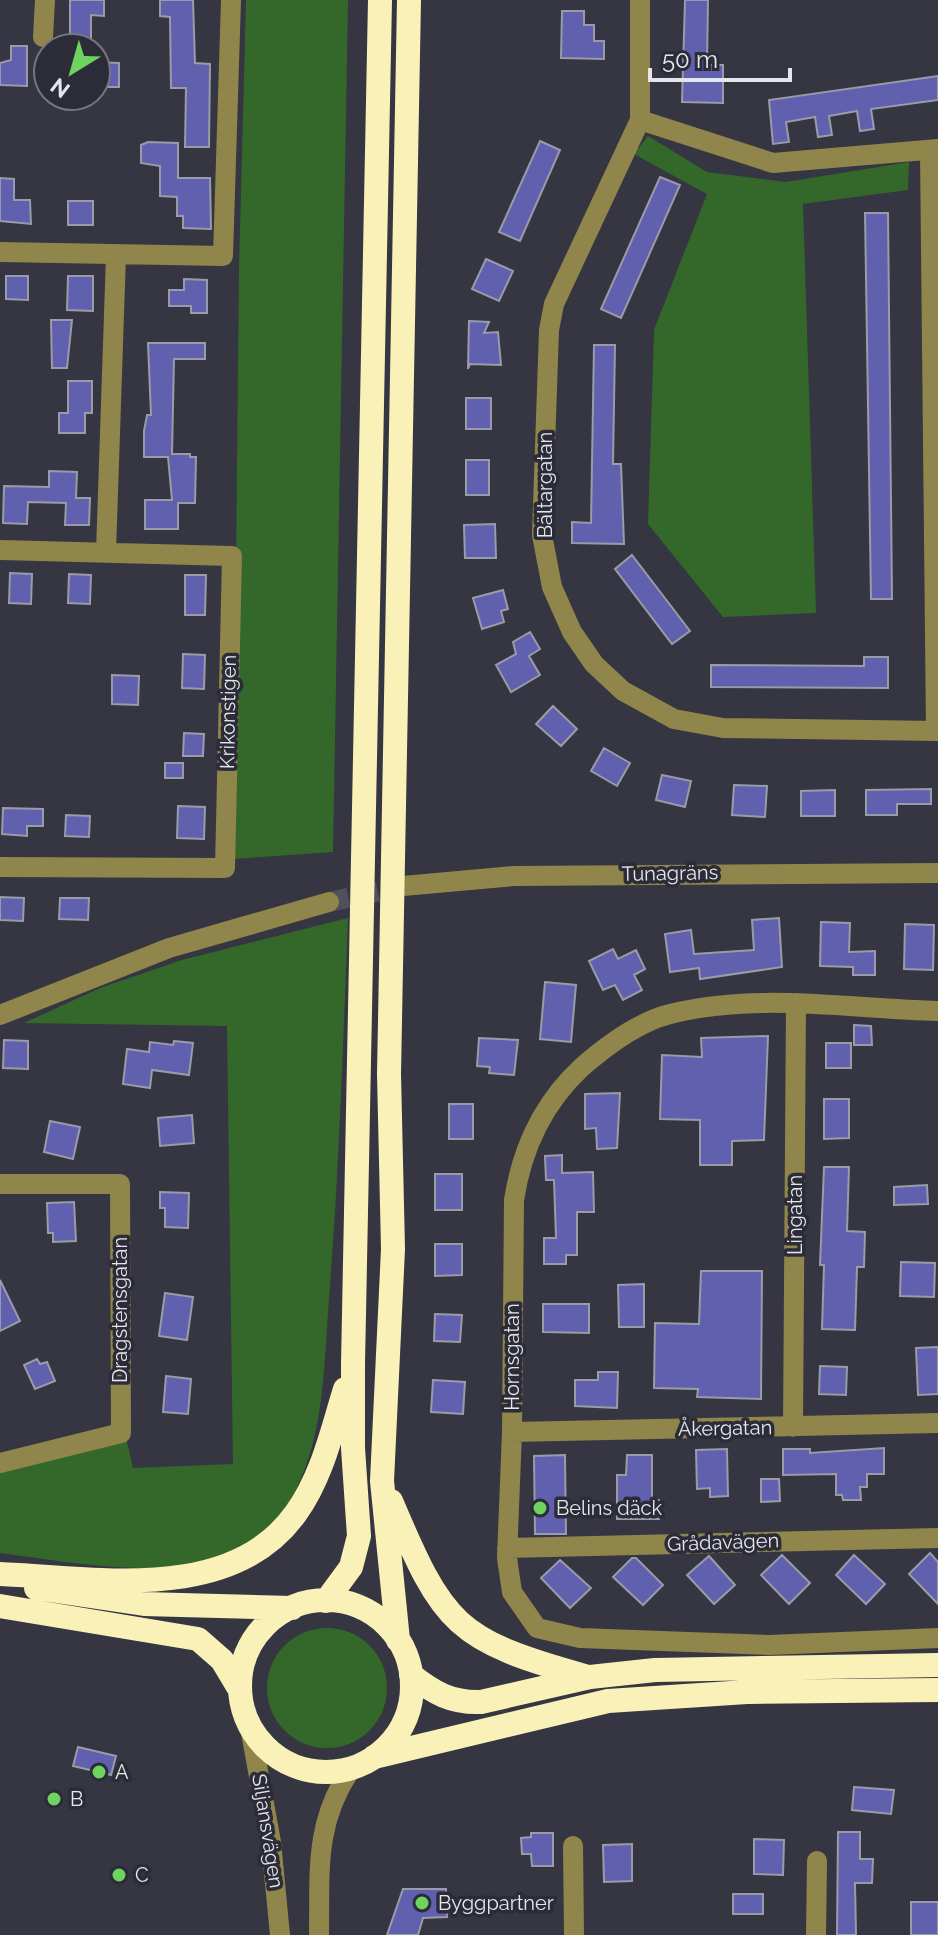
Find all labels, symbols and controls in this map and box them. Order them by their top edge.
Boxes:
north arrow [32,32,112,112]
scale bar [650,32,790,82]
text: 50 m [662,45,718,74]
text: N [45,73,74,103]
street label: Bältargatan [533,432,557,538]
street label: Krikonstigen [215,655,241,769]
street label: Tunagräns [622,860,718,886]
street label: Lingatan [783,1175,807,1255]
street label: Dragstensgatan [108,1237,132,1383]
street label: Hornsgatan [500,1303,524,1411]
street label: Åkergatan [678,1414,772,1441]
place label: Belins däck [556,1496,663,1520]
marker: Belins däck [531,1499,549,1517]
street label: Grådavägen [666,1528,780,1556]
place label: A [115,1760,129,1784]
marker: A [90,1763,108,1781]
street label: Siljansvägen [247,1772,289,1890]
place label: B [70,1787,83,1811]
marker: B [45,1790,63,1808]
place label: C [135,1863,149,1887]
marker: C [110,1866,128,1884]
place label: Byggpartner [438,1891,554,1915]
marker: Byggpartner [413,1894,431,1912]

